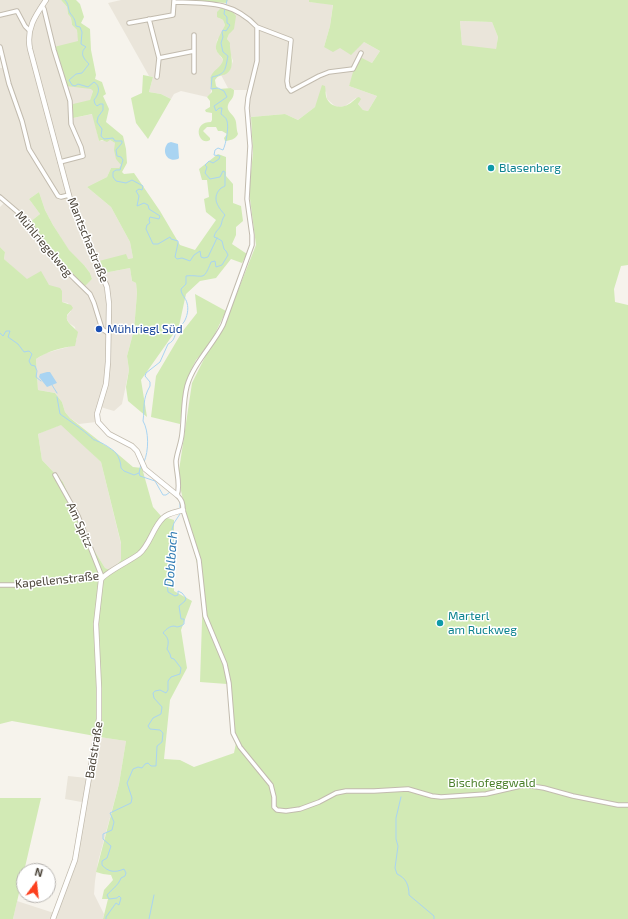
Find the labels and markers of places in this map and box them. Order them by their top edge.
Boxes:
place label: Blasenberg [499,161,561,175]
marker: Blasenberg [486,163,496,173]
place label: Mühlriegl Süd [107,322,183,336]
marker: Mühlriegl Süd [94,324,104,334]
place label: Marterl am Ruckweg [448,609,517,637]
marker: Marterl am Ruckweg [435,618,445,628]

